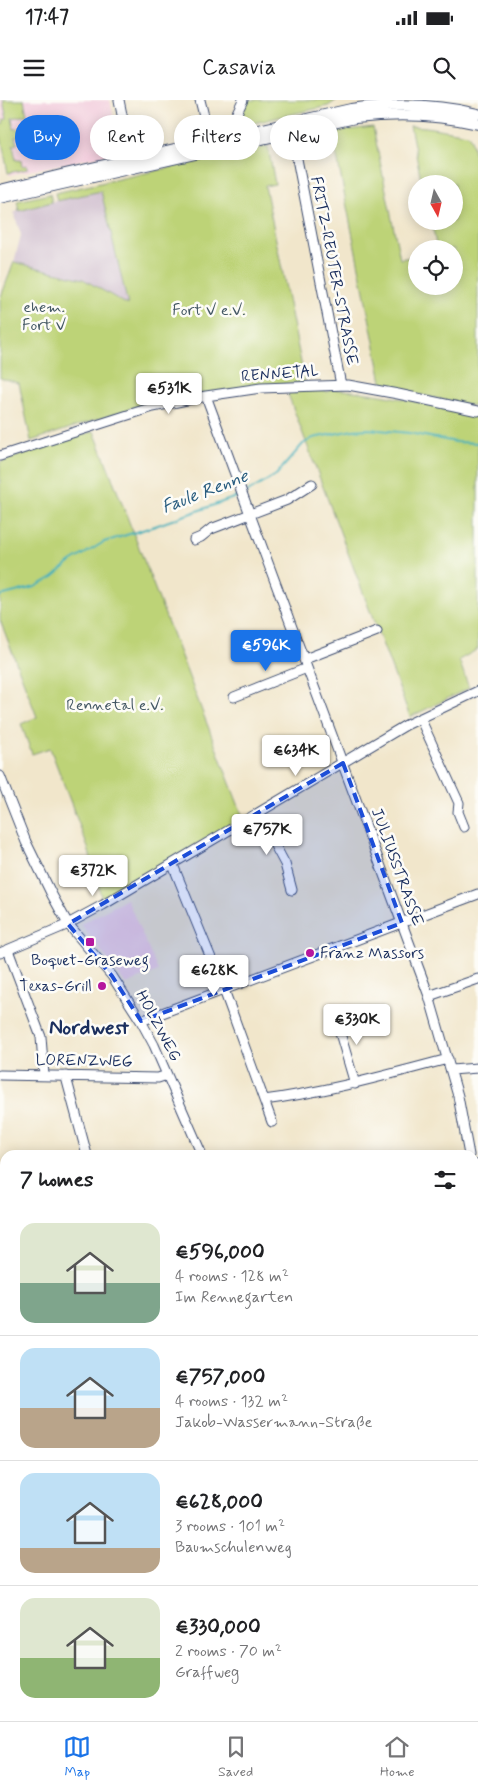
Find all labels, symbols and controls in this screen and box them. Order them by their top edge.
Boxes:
text: 17:47 [25,5,69,30]
icon: menu [20,54,48,82]
text: Casavia [202,54,276,82]
icon: search [430,54,458,82]
chip: Buy [15,115,80,160]
chip: Rent [90,115,164,160]
chip: Filters [174,115,260,160]
chip: New [270,115,338,160]
street label: FRITZ-REUTER-STRASSE [305,175,363,367]
north arrow [408,175,462,230]
map controls [408,175,463,295]
button: locate [408,240,463,295]
park label: ehem. Fort V [22,297,66,336]
park label: Fort V e.V. [172,300,246,321]
street label: RENNETAL [240,361,320,387]
pin: €531K [134,372,204,415]
text: €531K [147,378,191,399]
water label: Faule Renne [158,464,252,519]
pin: €596K [231,630,301,672]
text: €596K [242,635,290,656]
park label: Rennetal e.V. [66,695,164,716]
pin: €634K [261,734,331,777]
text: €634K [273,740,319,761]
street label: JULIUSSTRASSE [366,805,428,929]
pin: €757K [232,814,302,856]
text: €757K [243,819,291,840]
pin: €372K [58,854,128,897]
text: €372K [70,860,116,881]
marker: Boquet-Graseweg [84,936,96,948]
place label: Franz Massors [320,943,424,964]
marker: Franz Massors [304,947,316,959]
place label: Boquet-Graseweg [31,950,149,972]
pin: €628K [179,954,249,997]
text: €628K [190,960,238,981]
place label: Texas-Grill [19,976,92,997]
marker: Texas-Grill [96,980,108,992]
street label: HOLZWEG [131,987,186,1066]
pin: €330K [322,1004,392,1046]
text: €330K [334,1009,380,1030]
district label: Nordwest [49,1014,130,1042]
street label: LORENZWEG [35,1050,133,1072]
text: 7 homes [20,1166,93,1194]
icon: filters [431,1166,459,1194]
text: €596,000 [175,1238,265,1266]
icon: home [60,1243,120,1303]
text: 4 rooms · 128 m² [175,1266,289,1287]
text: Im Rennegarten [175,1287,293,1308]
text: €757,000 [175,1363,265,1391]
icon: home [60,1368,120,1428]
text: 4 rooms · 132 m² [175,1391,288,1412]
text: Jakob-Wassermann-Straße [175,1412,373,1433]
text: €628,000 [175,1488,263,1516]
icon: home [60,1493,120,1553]
text: 3 rooms · 101 m² [175,1516,285,1537]
text: Baumschulenweg [175,1537,292,1558]
text: €330,000 [175,1613,261,1641]
icon: home [60,1618,120,1678]
text: 2 rooms · 70 m² [175,1641,282,1662]
text: Graffweg [175,1662,239,1683]
tab: Map [63,1733,91,1781]
tab: Saved [218,1733,253,1781]
tab: Home [380,1733,415,1781]

